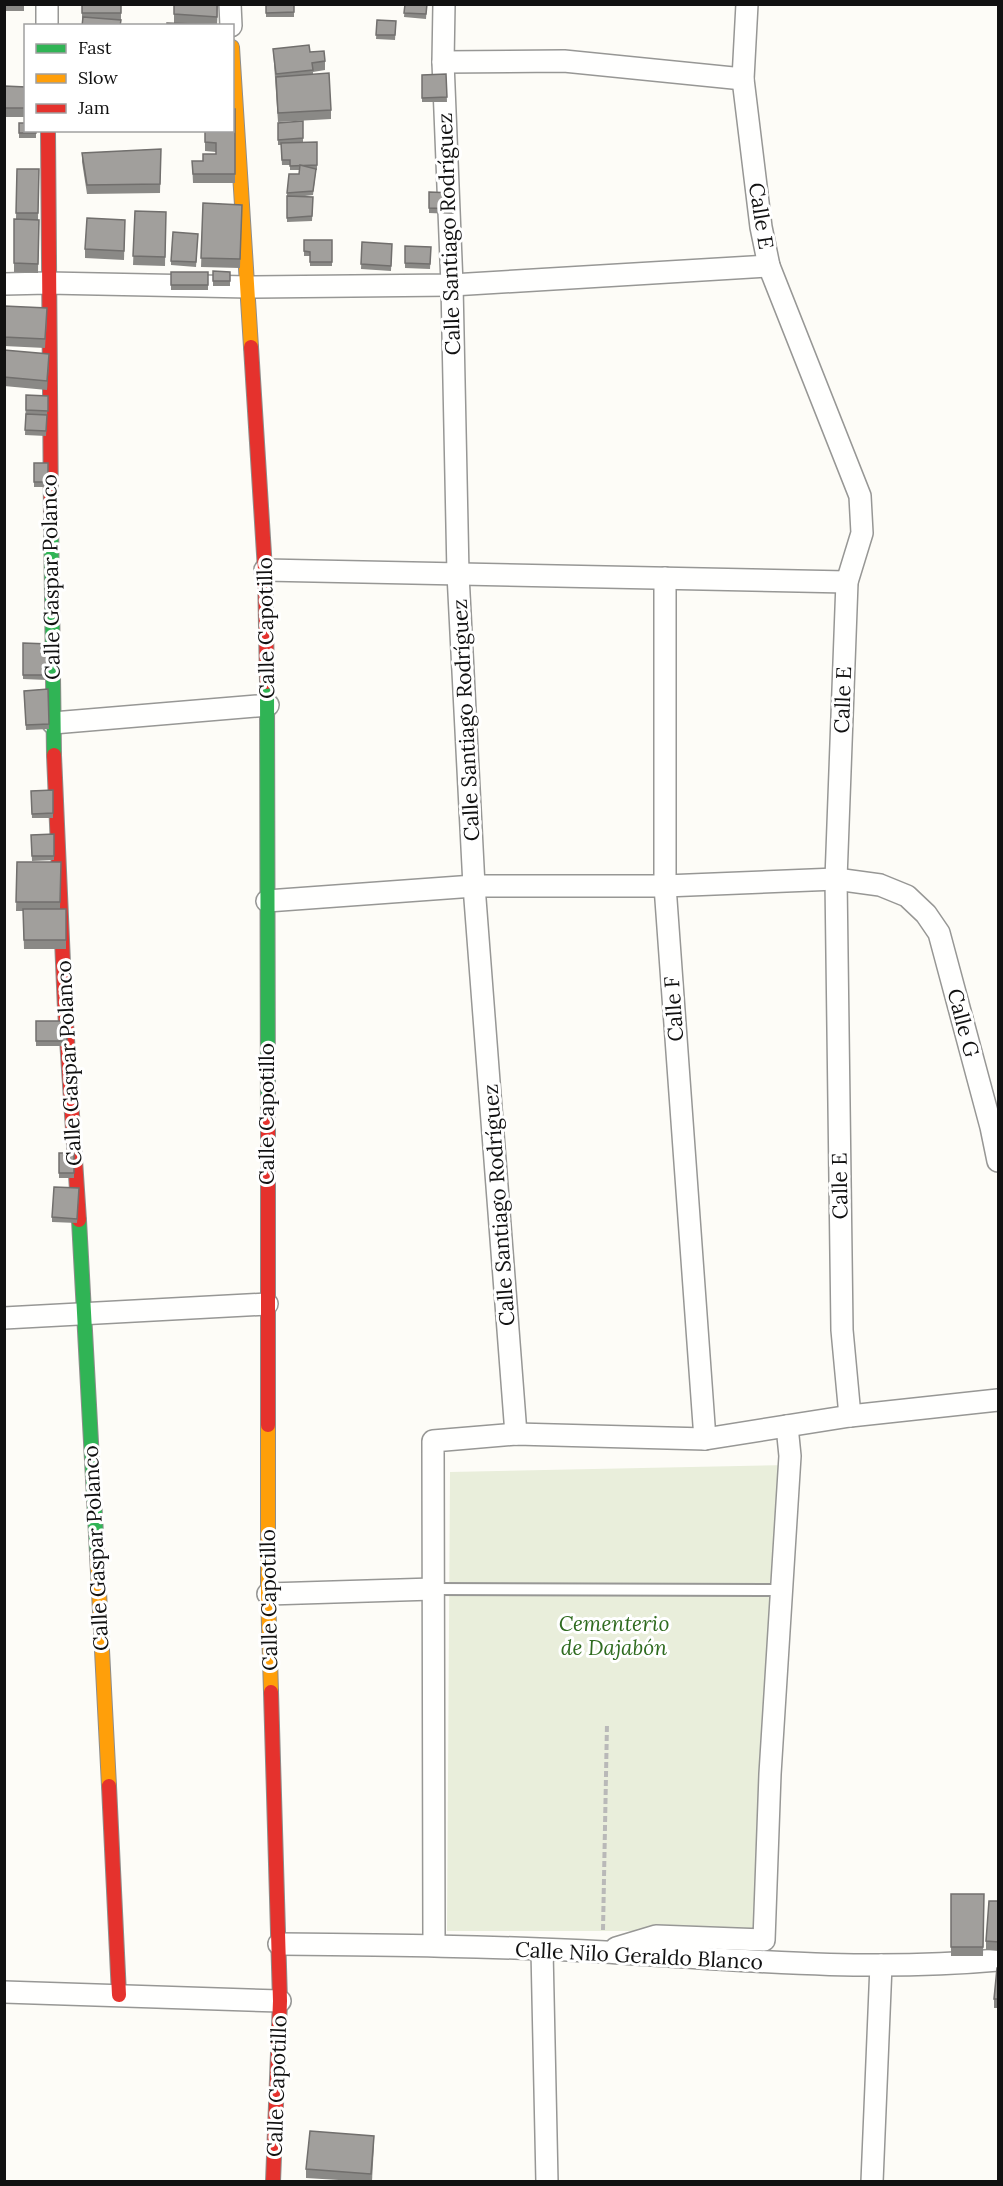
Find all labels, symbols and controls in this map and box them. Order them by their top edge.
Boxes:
legend [24,24,234,132]
text: Fast [78,36,112,59]
text: Slow [78,66,118,89]
text: Jam [77,96,110,119]
street label: Calle Santiago Rodríguez [431,112,466,356]
street label: Calle E [743,181,780,251]
street label: Calle Gaspar Polanco [35,474,66,680]
street label: Calle Capotillo [251,557,280,699]
street label: Calle Santiago Rodríguez [446,598,485,842]
street label: Calle E [828,666,857,734]
street label: Calle Gaspar Polanco [50,960,87,1167]
street label: Calle F [658,975,689,1043]
street label: Calle G [941,986,986,1060]
street label: Calle Capotillo [253,1043,280,1185]
street label: Calle Santiago Rodríguez [477,1083,520,1327]
street label: Calle E [825,1152,854,1220]
street label: Calle Gaspar Polanco [77,1445,114,1652]
street label: Calle Capotillo [254,1529,283,1671]
park label: Cementerio de Dajabón [559,1610,669,1661]
street label: Calle Nilo Geraldo Blanco [514,1936,764,1975]
street label: Calle Capotillo [261,2015,292,2157]

